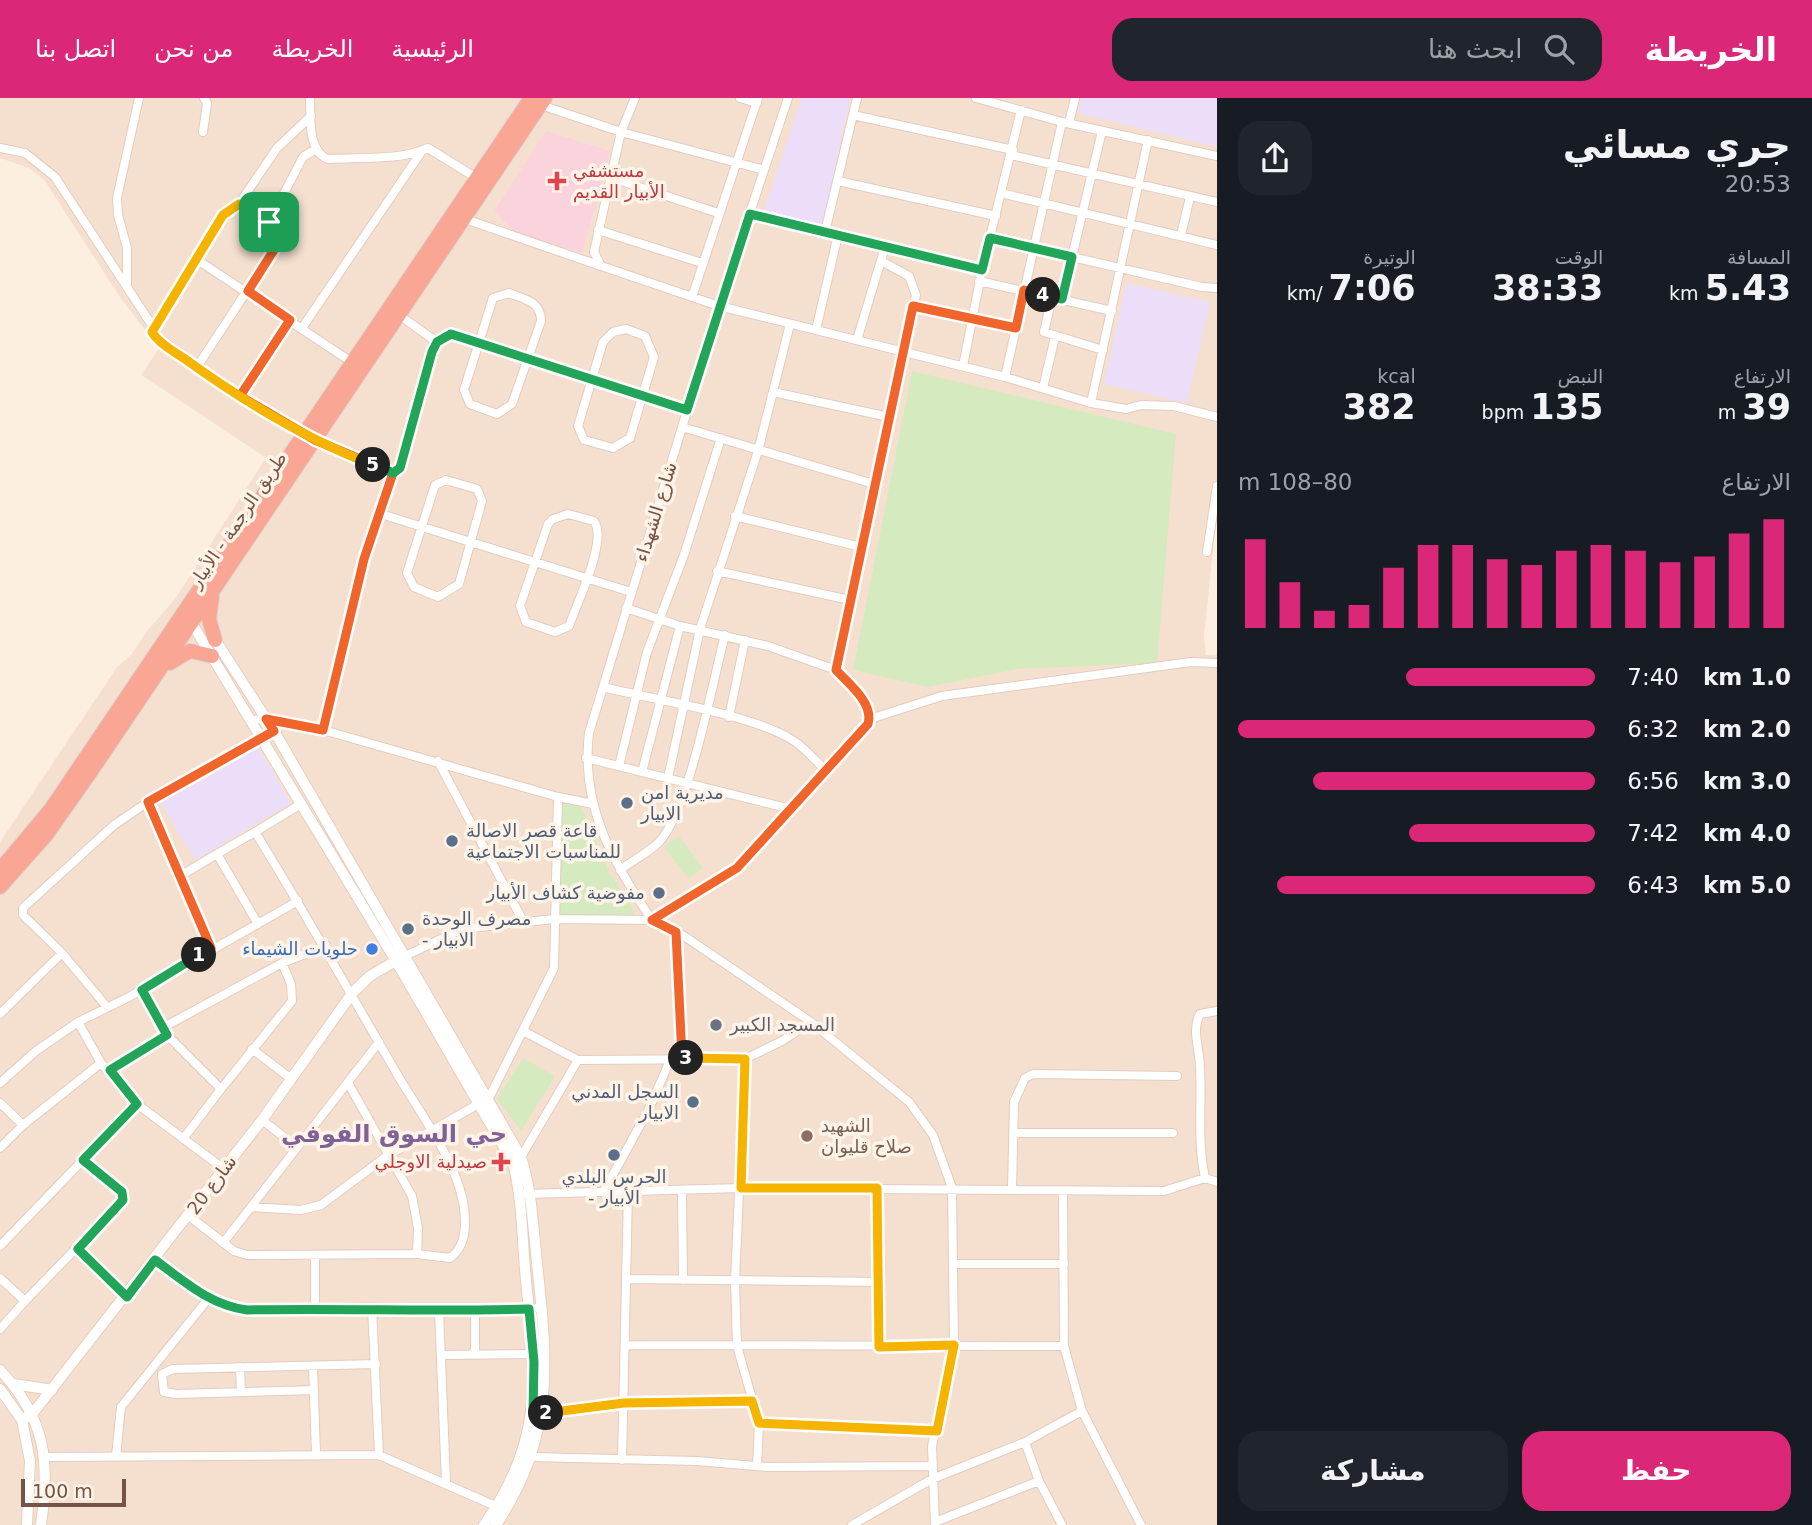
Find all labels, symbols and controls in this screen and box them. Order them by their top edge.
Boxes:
search box [1112,18,1602,81]
icon: search [1540,30,1578,68]
text: الخريطة [1644,30,1777,69]
text: ابحث هنا [1428,34,1522,64]
text: اتصل بنا [35,35,116,63]
text: من نحن [154,35,233,63]
text: الخريطة [271,35,353,63]
text: الرئيسية [391,35,474,63]
button: share [1238,121,1312,195]
text: جري مسائي [1563,123,1791,167]
place label: مستشفي الأبيار القديم [573,160,665,203]
marker: مستشفي الأبيار القديم [547,171,567,191]
text: 20:53 [1725,171,1791,197]
pin [239,192,299,252]
icon: arrive [250,203,288,241]
text: الوتيرة [1363,246,1416,268]
text: الوقت [1555,246,1603,268]
text: المسافة [1727,246,1791,268]
text: 7:06 [1329,268,1416,308]
text: 38:33 [1492,268,1603,308]
text: 5.43 [1705,268,1791,308]
pin: 4 [1026,278,1060,312]
text: /km [1287,282,1329,304]
text: km [1669,282,1705,304]
text: 4 [1036,283,1049,305]
text: kcal [1377,365,1416,387]
text: النبض [1558,365,1603,387]
text: الارتفاع [1734,365,1791,387]
text: 382 [1343,387,1416,427]
text: 135 [1530,387,1603,427]
text: 39 [1742,387,1791,427]
text: bpm [1482,401,1530,423]
text: m [1718,401,1742,423]
street label: طريق الرجمة - الأبيار [184,448,292,593]
pin: 5 [356,448,390,482]
text: 5 [366,453,379,475]
street label: شارع الشهداء [630,459,682,565]
text: 80–108 m [1238,469,1352,495]
text: الارتفاع [1722,469,1791,495]
text: 7:40 [1627,664,1679,690]
text: 1.0 km [1703,664,1791,690]
text: 6:32 [1627,716,1679,742]
text: 2.0 km [1703,716,1791,742]
text: 6:56 [1627,768,1679,794]
text: 3.0 km [1703,768,1791,794]
place label: مديرية امن الابيار [640,782,724,824]
marker: مديرية امن الابيار [619,795,635,811]
place label: قاعة قصر الاصالة للمناسبات الاجتماعية [466,820,621,862]
text: 7:42 [1627,820,1679,846]
text: 4.0 km [1703,820,1791,846]
marker: قاعة قصر الاصالة للمناسبات الاجتماعية [444,833,460,849]
text: 6:43 [1627,872,1679,898]
text: 5.0 km [1703,872,1791,898]
place label: مفوضية كشاف الأبيار [485,882,645,904]
marker: مفوضية كشاف الأبيار [651,885,667,901]
place label: مصرف الوحدة - الابيار [422,908,531,950]
marker: مصرف الوحدة - الابيار [400,921,416,937]
pin: 1 [182,938,216,972]
place label: حلويات الشيماء [242,938,358,960]
marker: حلويات الشيماء [364,941,380,957]
text: 1 [192,943,205,965]
place label: المسجد الكبير [729,1014,835,1036]
marker: المسجد الكبير [708,1017,724,1033]
pin: 3 [668,1040,704,1076]
text: 3 [679,1046,692,1068]
place label: السجل المدني الابيار [571,1081,679,1123]
marker: السجل المدني الابيار [685,1094,701,1110]
place label: الشهيد صلاح قليوان [821,1115,912,1158]
district label: حي السوق الفوفي [281,1120,507,1148]
marker: الشهيد صلاح قليوان [799,1128,815,1144]
marker: الحرس البلدي - الأبيار [606,1147,622,1163]
street label: شارع 20 [183,1151,241,1219]
place label: صيدلية الاوجلي [375,1151,487,1173]
marker: صيدلية الاوجلي [493,1154,509,1170]
place label: الحرس البلدي - الأبيار [561,1166,667,1208]
pin: 2 [528,1396,564,1430]
text: 2 [539,1401,552,1423]
button: مشاركة [1238,1431,1508,1511]
button: حفظ [1522,1431,1791,1511]
scale bar [21,1476,126,1508]
text: 100 m [32,1480,93,1502]

